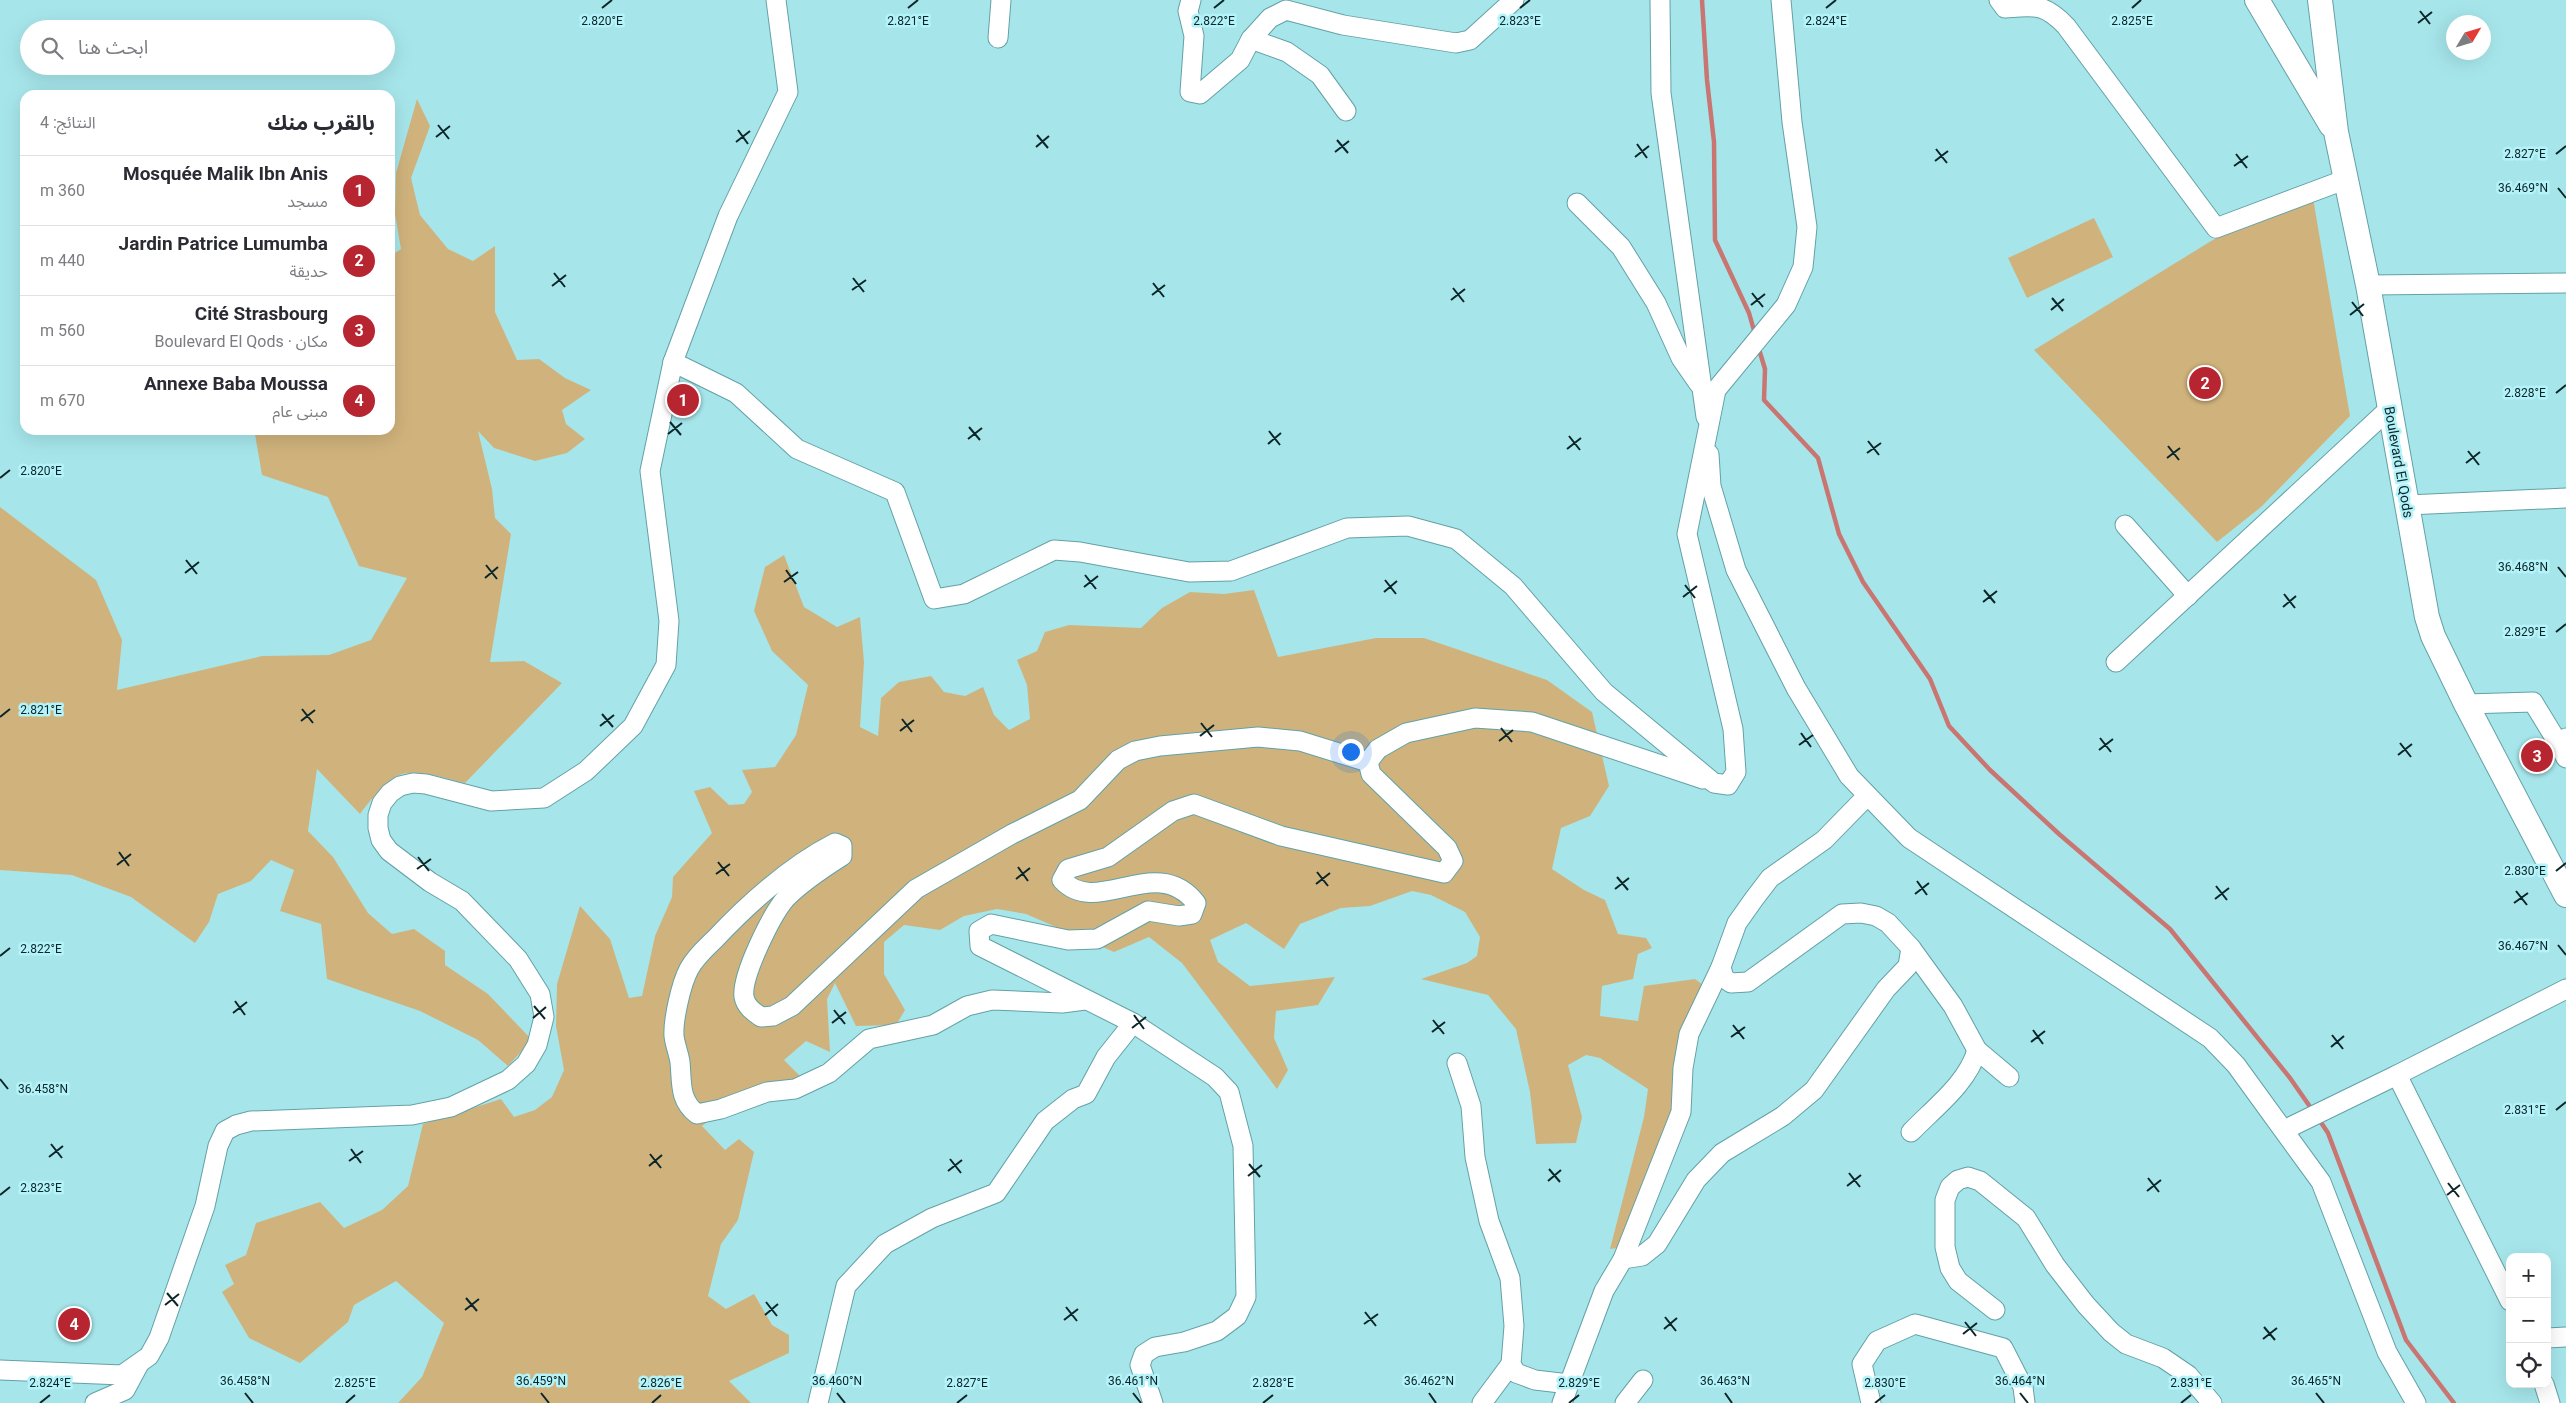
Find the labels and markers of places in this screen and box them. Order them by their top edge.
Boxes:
pin: 2 [2189,364,2221,402]
pin: 1 [667,381,699,419]
pin: 3 [2521,737,2553,775]
pin: 4 [58,1305,90,1343]

